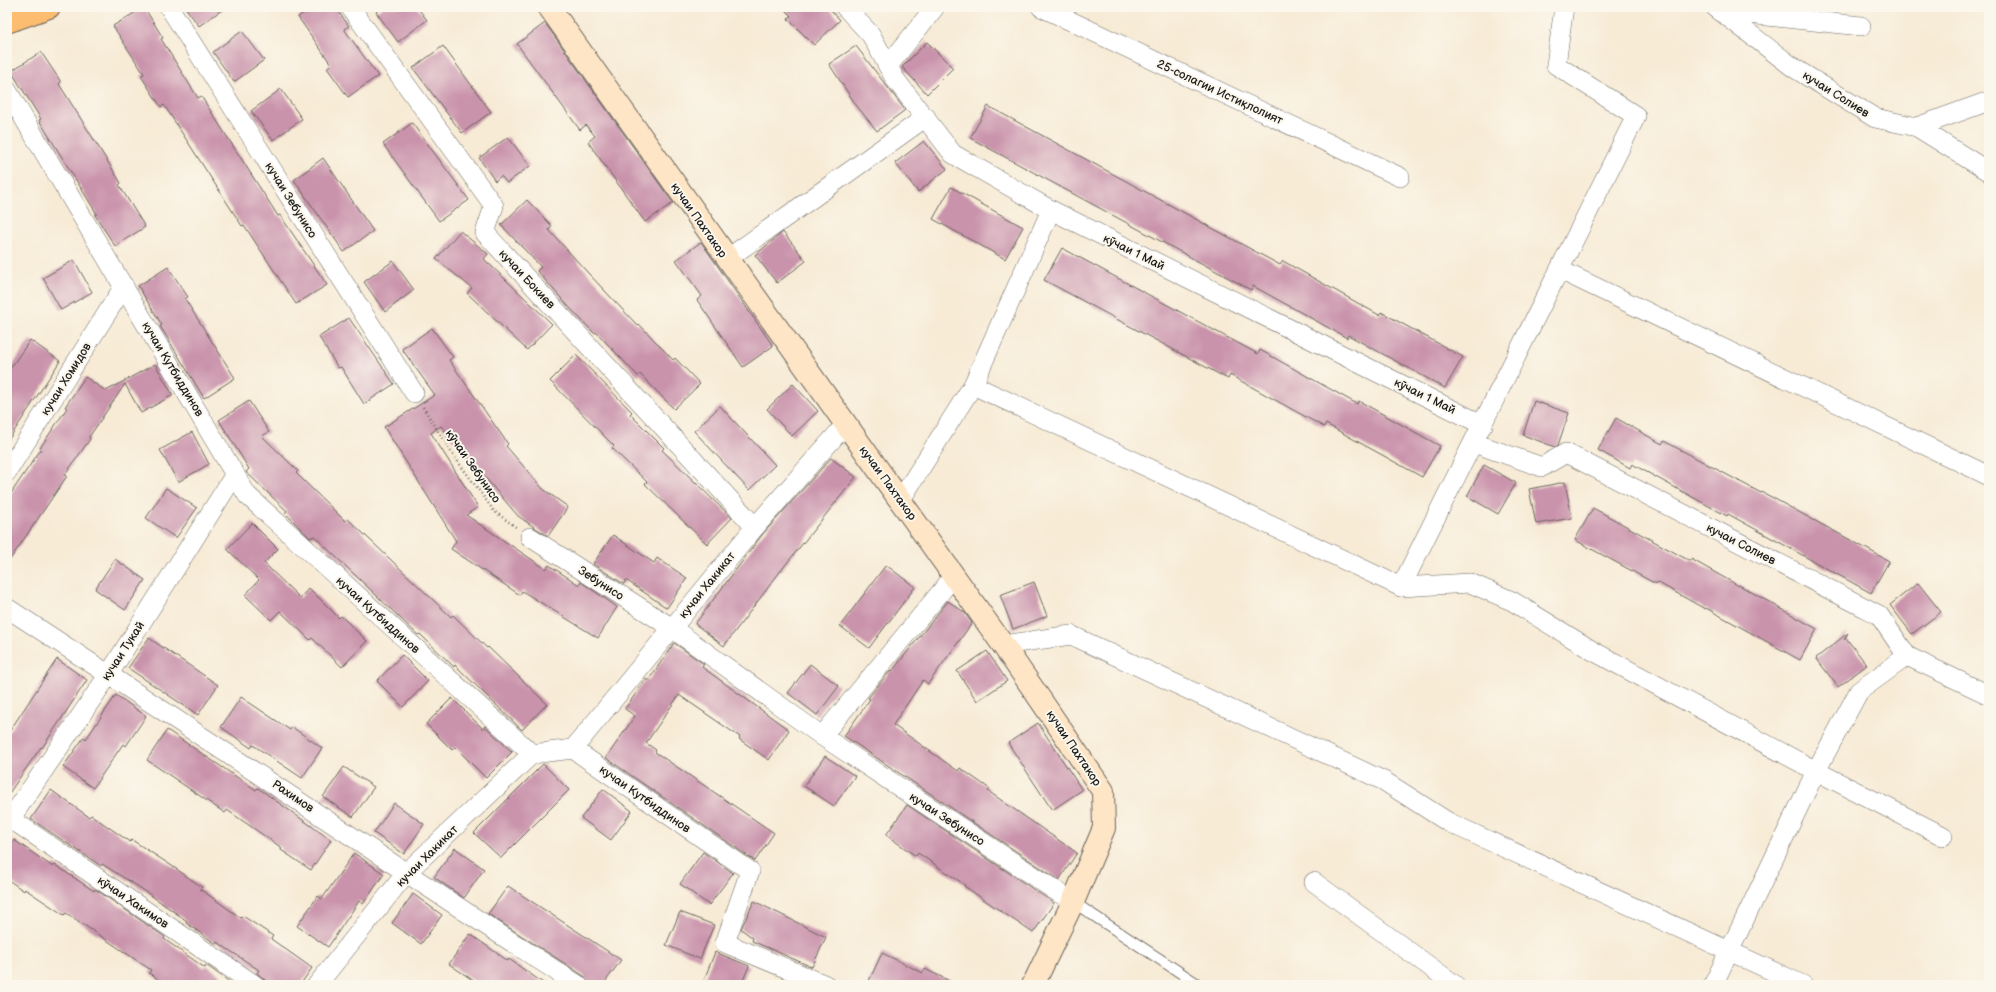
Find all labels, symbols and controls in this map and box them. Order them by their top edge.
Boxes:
street label: 25-солагии Истиқлолият [1154,57,1286,128]
street label: кучаи Солиев [1800,68,1873,121]
street label: кучаи Зебунисо [261,160,320,241]
street label: кучаи Пахтакор [667,180,730,261]
street label: кӯчаи 1 Май [1100,231,1167,274]
street label: кучаи Бокиев [495,247,558,313]
street label: кучаи Кутбиддинов [138,319,207,420]
street label: кучаи Хомидов [38,339,95,418]
street label: кӯчаи 1 Май [1391,375,1458,418]
street label: кӯчаи Зебунисо [442,427,504,506]
street label: кучаи Пахтакор [856,443,920,524]
street label: кучаи Солиев [1704,521,1779,569]
street label: кучаи Хакикат [676,549,739,622]
street label: Зебунисо [575,563,626,604]
street label: кучаи Кутбиддинов [333,574,423,658]
street label: кучаи Тукай [99,619,148,684]
street label: кучаи Пахтакор [1043,707,1105,789]
street label: кучаи Кутбиддинов [596,762,694,837]
street label: Рахимов [269,777,317,816]
street label: кучаи Зебунисо [906,790,987,849]
street label: кучаи Хакикат [393,822,462,890]
street label: кӯчаи Хакимов [94,873,172,932]

